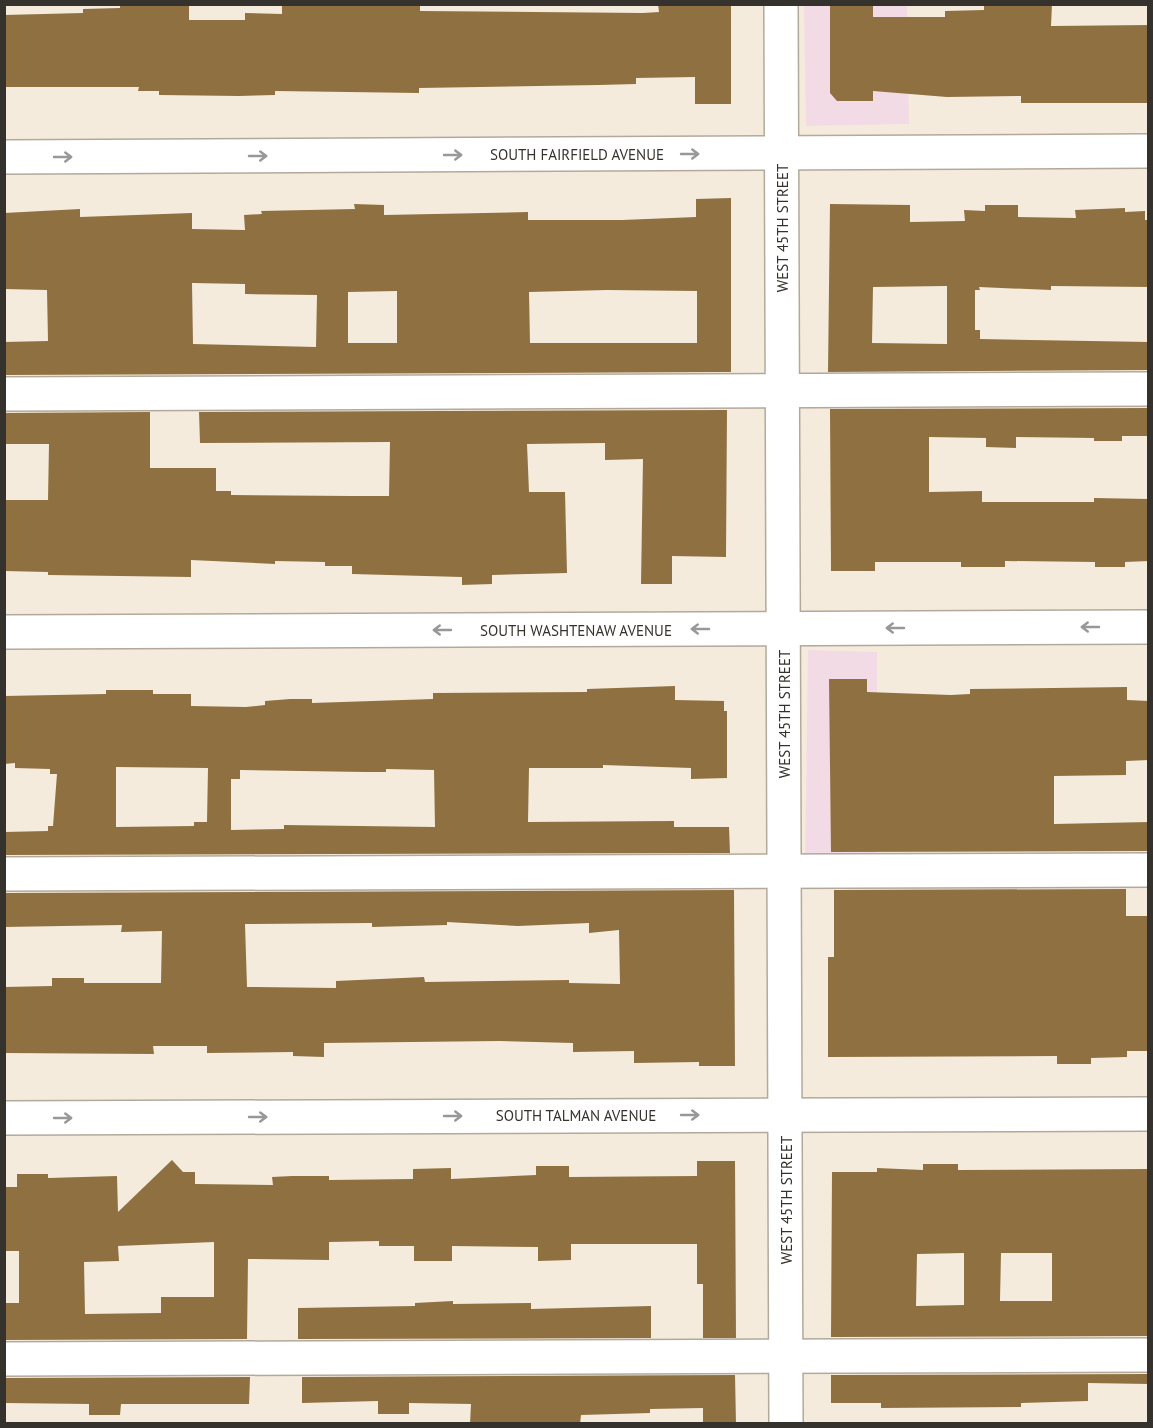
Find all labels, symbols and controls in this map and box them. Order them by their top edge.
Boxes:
street label: SOUTH FAIRFIELD AVENUE [490,145,664,164]
one-way arrow [679,148,699,159]
one-way arrow [442,149,462,161]
one-way arrow [247,150,267,162]
one-way arrow [52,151,72,163]
street label: WEST 45TH STREET [773,163,792,292]
street label: SOUTH WASHTENAW AVENUE [480,621,672,640]
one-way arrow [886,622,906,634]
one-way arrow [1081,622,1101,633]
one-way arrow [691,623,711,635]
one-way arrow [433,624,453,636]
street label: WEST 45TH STREET [775,649,794,778]
street label: SOUTH TALMAN AVENUE [496,1106,656,1125]
one-way arrow [679,1109,699,1121]
one-way arrow [442,1110,462,1122]
one-way arrow [247,1111,267,1123]
one-way arrow [52,1112,72,1124]
street label: WEST 45TH STREET [777,1135,796,1264]

